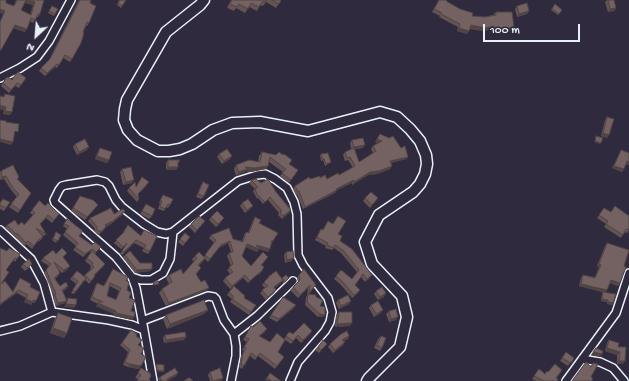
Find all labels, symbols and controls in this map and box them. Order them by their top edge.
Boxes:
north arrow [16,16,56,56]
scale bar [485,16,582,42]
text: 100 m [490,24,520,38]
text: N [25,40,37,54]

